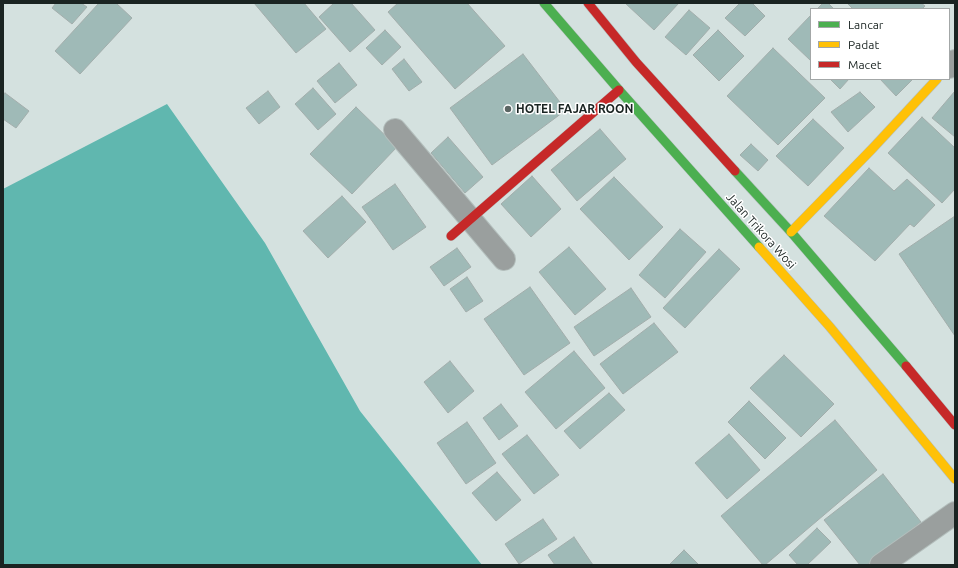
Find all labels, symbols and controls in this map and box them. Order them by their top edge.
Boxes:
legend [810,8,950,80]
text: Lancar [848,18,883,31]
text: Padat [848,38,879,51]
text: Macet [848,58,881,71]
place label: HOTEL FAJAR ROON [516,102,633,116]
marker: HOTEL FAJAR ROON [503,104,513,114]
street label: Jalan Trikora Wosi [723,190,799,272]

